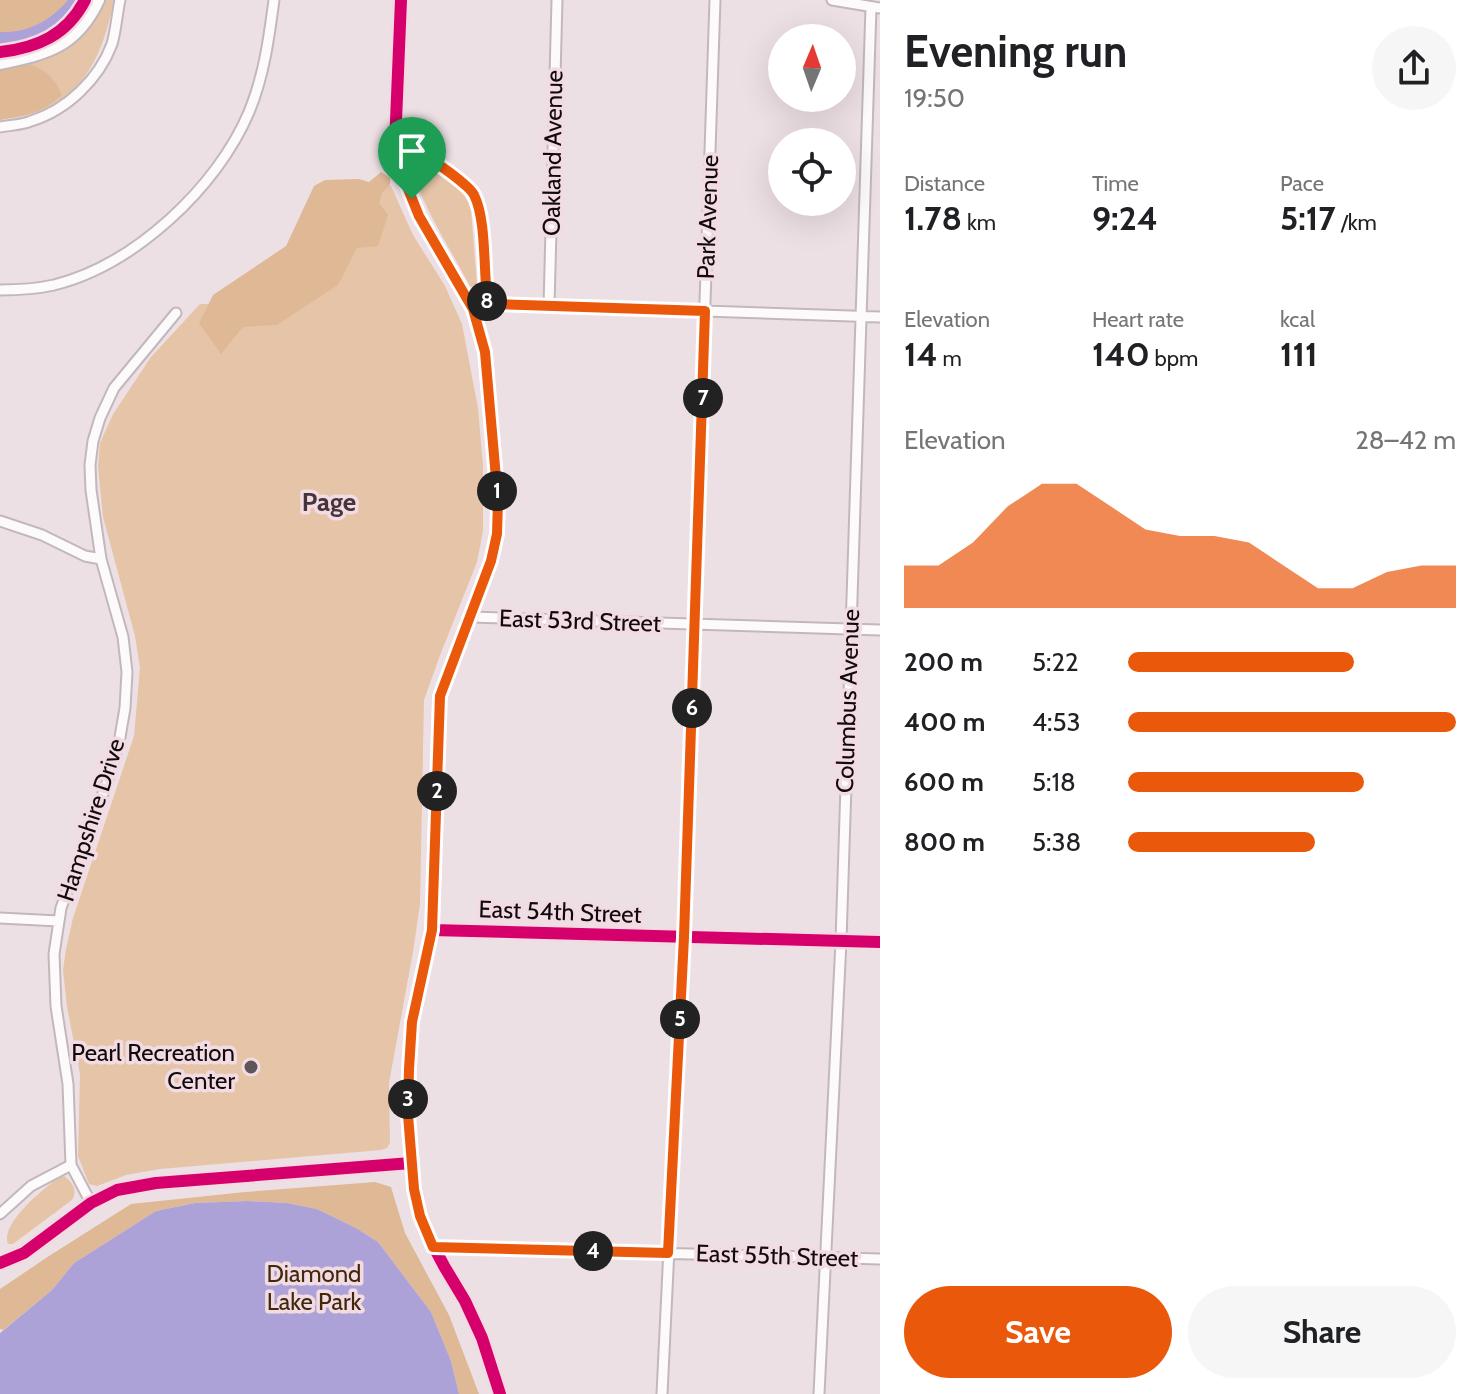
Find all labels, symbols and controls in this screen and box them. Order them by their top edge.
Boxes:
north arrow [768,24,856,112]
map controls [768,24,856,216]
text: Evening run [904,25,1127,78]
button: share [1372,26,1456,110]
street label: Oakland Avenue [537,70,568,236]
text: 19:50 [904,82,965,114]
pin [378,117,446,199]
button: locate [768,128,856,216]
icon: arrive [390,129,434,173]
street label: Park Avenue [691,154,724,280]
text: Distance [904,170,985,197]
text: Time [1092,170,1139,197]
text: Pace [1280,170,1324,197]
text: 1.78 [904,197,962,239]
text: 9:24 [1092,197,1158,239]
text: 5:17 [1280,197,1336,239]
text: km [962,209,996,236]
text: /km [1336,209,1377,236]
pin: 8 [467,281,507,321]
text: 8 [480,287,494,314]
text: Elevation [904,306,990,333]
text: Heart rate [1092,306,1184,333]
text: kcal [1280,306,1315,333]
text: 14 [904,333,938,375]
text: 140 [1092,333,1150,375]
text: 111 [1280,333,1318,375]
text: m [938,345,962,372]
text: bpm [1150,345,1198,372]
pin: 7 [683,378,723,418]
text: 7 [697,384,709,411]
text: Elevation [904,424,1006,456]
text: 28–42 m [1355,424,1456,456]
pin: 1 [477,471,517,511]
text: 1 [493,477,501,504]
district label: Page [302,486,356,518]
street label: East 53rd Street [499,603,661,638]
street label: Columbus Avenue [830,608,865,794]
text: 200 m [904,646,983,678]
text: 5:22 [1032,646,1079,678]
pin: 6 [672,688,712,728]
text: 6 [686,694,698,721]
text: 400 m [904,706,985,738]
text: 4:53 [1032,706,1081,738]
street label: Hampshire Drive [51,735,130,905]
text: 600 m [904,766,984,798]
text: 5:18 [1032,766,1076,798]
pin: 2 [417,771,457,811]
text: 2 [431,777,443,804]
text: 800 m [904,826,985,858]
text: 5:38 [1032,826,1081,858]
street label: East 54th Street [478,894,642,929]
pin: 5 [660,999,700,1039]
text: 5 [674,1005,686,1032]
place label: Pearl Recreation Center [71,1038,235,1095]
marker: Pearl Recreation Center [242,1058,260,1076]
pin: 3 [388,1079,428,1119]
text: 3 [402,1085,414,1112]
pin: 4 [573,1231,613,1271]
text: 4 [586,1237,600,1264]
street label: East 55th Street [695,1238,859,1273]
park label: Diamond Lake Park [267,1259,362,1316]
button: Save [904,1286,1172,1378]
button: Share [1188,1286,1456,1378]

